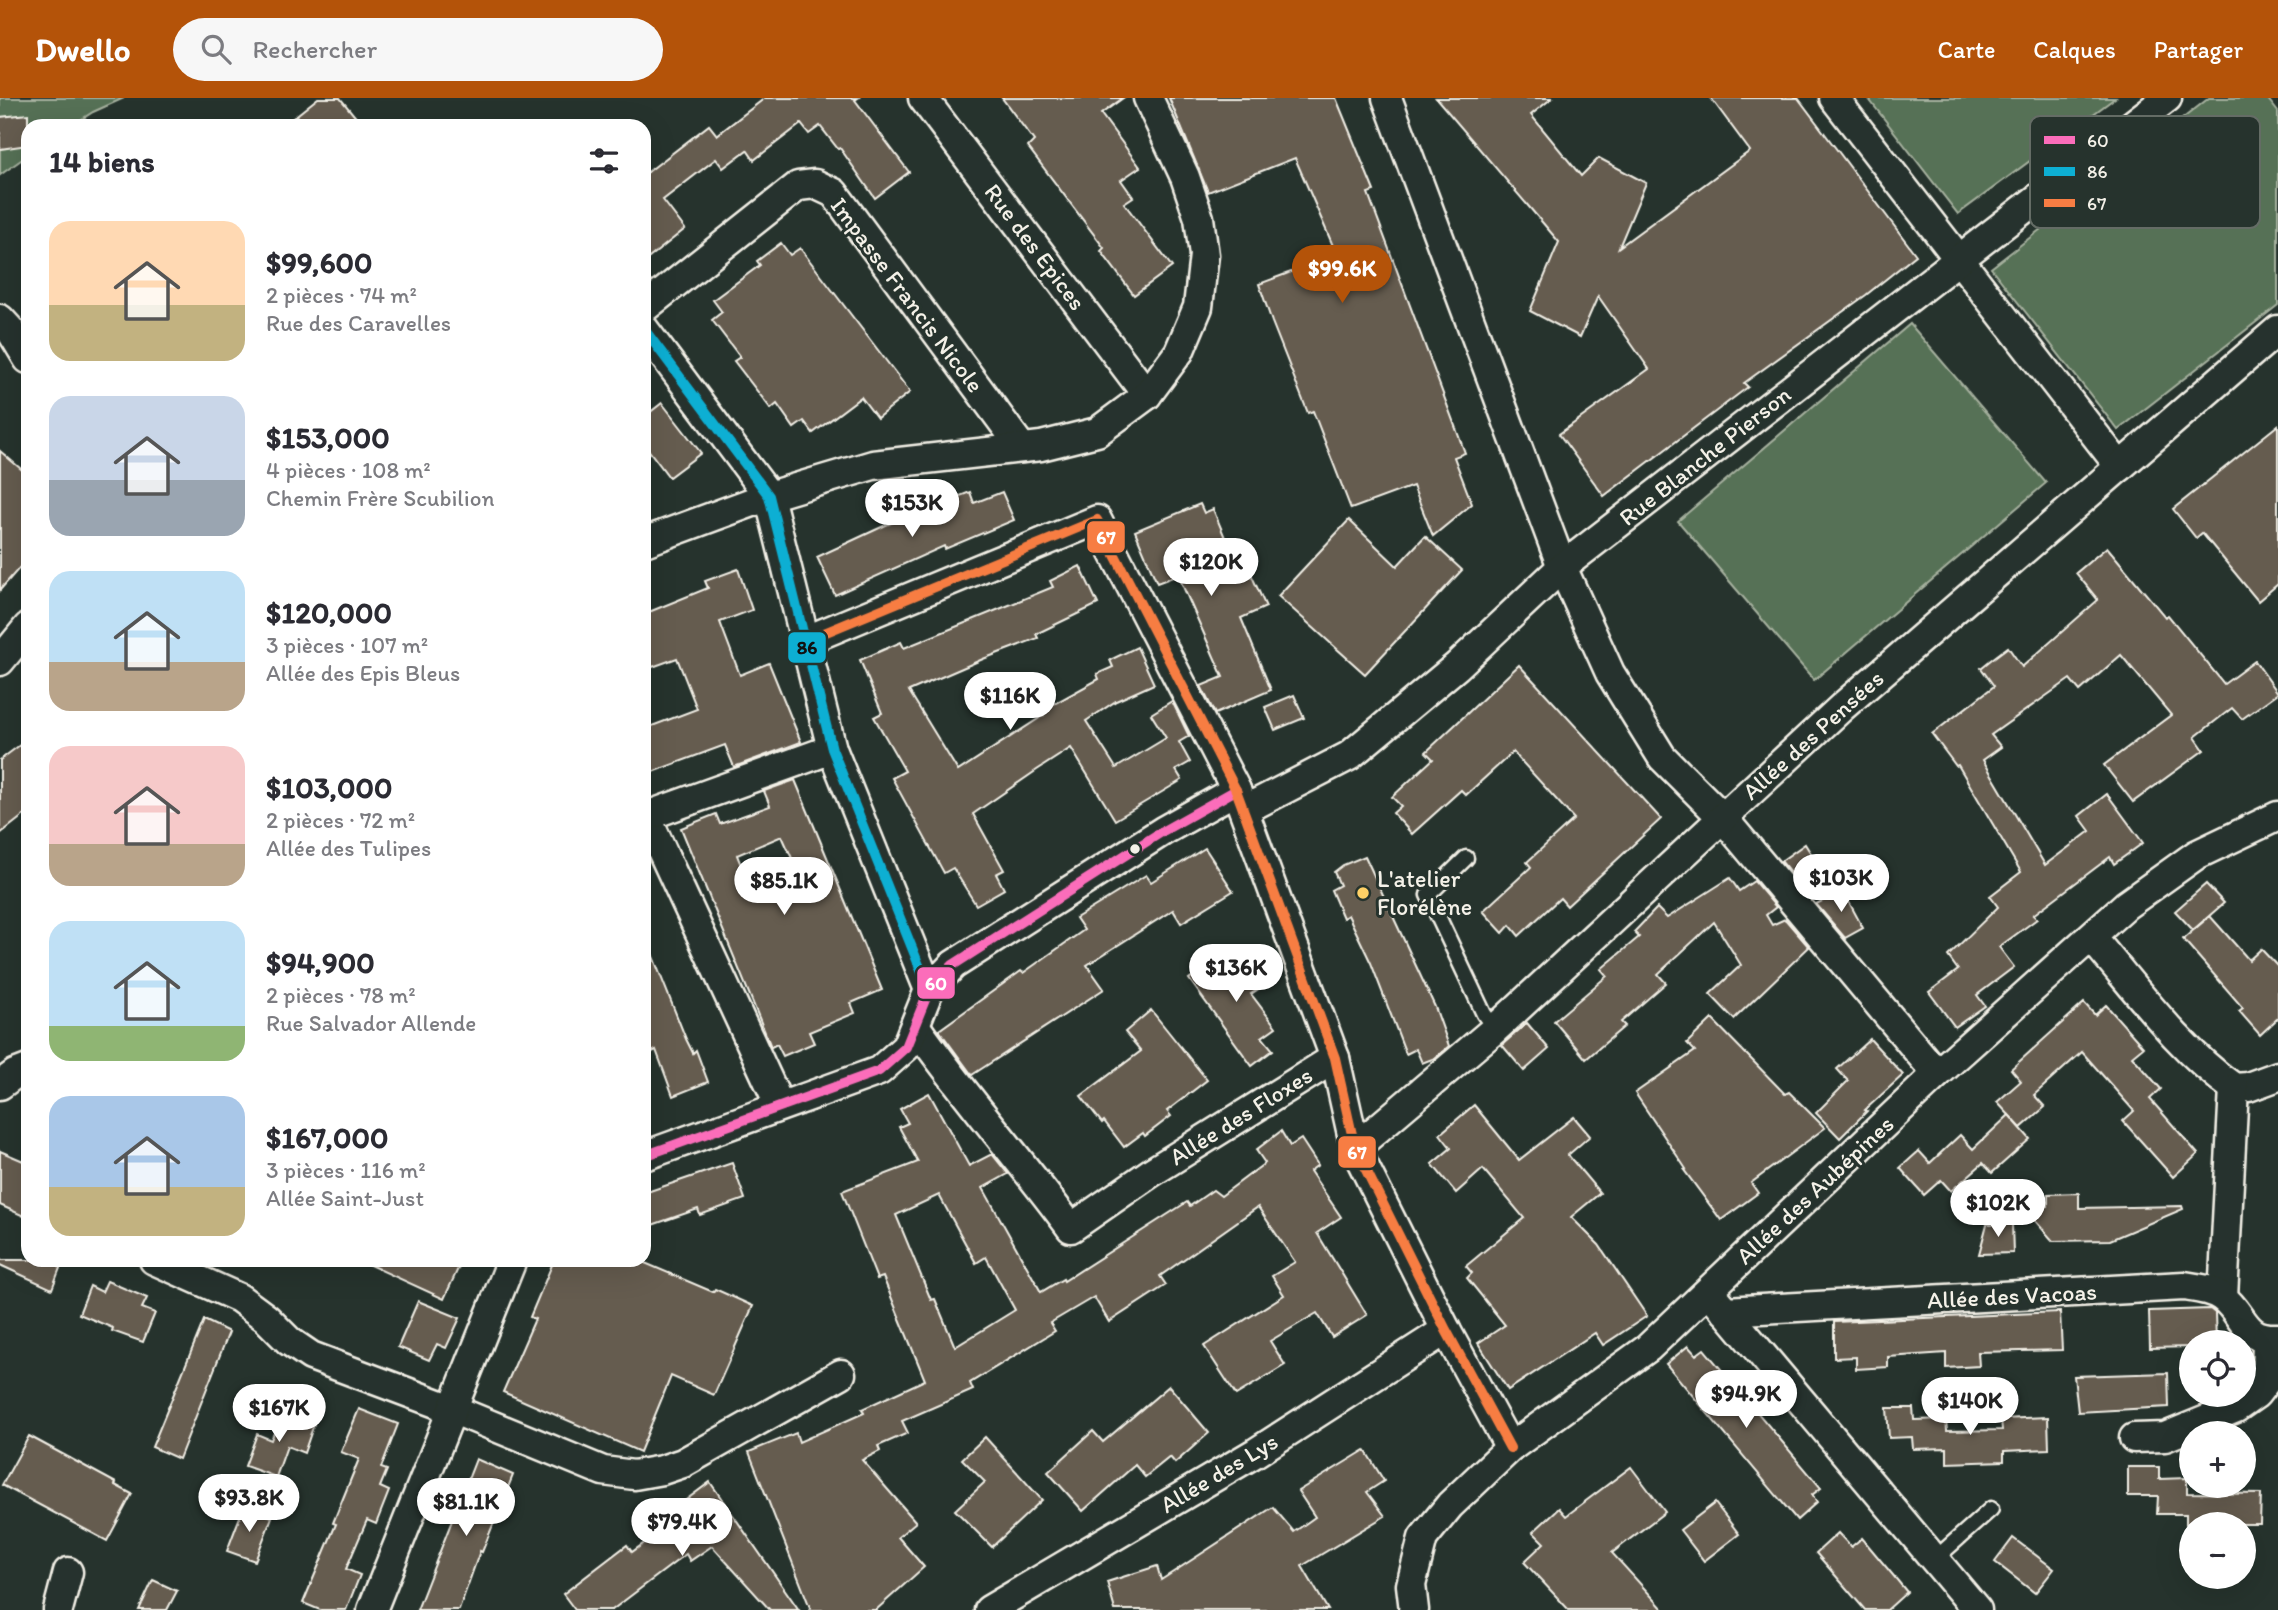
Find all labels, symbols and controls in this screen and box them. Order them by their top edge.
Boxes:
search box [173,18,663,81]
text: Dwello [35,30,131,69]
icon: search [197,30,235,68]
text: Rechercher [253,33,377,65]
text: Carte [1938,35,1995,64]
text: Calques [2033,35,2116,64]
text: Partager [2154,35,2243,64]
legend [2030,116,2260,228]
text: 60 [2087,129,2109,152]
icon: filters [585,142,623,180]
text: 14 biens [49,143,155,180]
text: 86 [2087,160,2107,183]
street label: Rue des Epices [978,178,1092,316]
street label: Impasse Francis Nicole [825,191,990,398]
text: 67 [2087,192,2106,215]
text: $99,600 [266,244,373,281]
pin: $99.6K [1285,246,1399,305]
icon: home [105,249,189,333]
text: $99.6K [1308,254,1376,282]
text: 2 pièces · 74 m² [266,281,417,309]
text: Rue des Caravelles [266,309,451,337]
street label: Rue Blanche Pierson [1613,379,1797,532]
text: $153,000 [266,419,390,456]
icon: home [105,424,189,508]
text: 4 pièces · 108 m² [266,456,431,484]
pin: $153K [863,480,961,539]
text: Chemin Frère Scubilion [266,484,494,512]
text: $153K [881,488,943,516]
line badge: 67 [1086,520,1126,554]
text: 67 [1096,526,1116,549]
pin: $120K [1162,538,1260,598]
text: $120K [1179,547,1243,575]
text: $120,000 [266,594,392,631]
icon: home [105,599,189,683]
text: 3 pièces · 107 m² [266,631,428,659]
line badge: 86 [787,631,827,664]
text: 86 [797,636,817,659]
text: Allée des Epis Bleus [266,659,460,687]
street label: Allée des Pensées [1736,664,1889,806]
pin: $116K [961,672,1059,732]
text: $116K [980,681,1040,709]
text: $103,000 [266,769,393,806]
icon: home [105,774,189,858]
text: 2 pièces · 72 m² [266,806,415,834]
text: Allée des Tulipes [266,834,431,862]
unlabelled marker [1128,842,1142,856]
pin: $103K [1792,854,1890,914]
pin: $85.1K [727,858,841,917]
text: $103K [1809,863,1873,891]
place label: L'atelier Florélène [1377,864,1472,921]
text: $85.1K [750,866,818,894]
marker: L'atelier Florélène [1355,885,1371,901]
text: $94,900 [266,944,375,981]
pin: $136K [1187,944,1285,1004]
icon: home [105,949,189,1033]
text: $136K [1205,953,1267,981]
line badge: 60 [916,966,956,1000]
text: 60 [925,972,947,995]
text: 2 pièces · 78 m² [266,981,416,1009]
text: Rue Salvador Allende [266,1009,476,1037]
street label: Allée des Floxes [1164,1060,1318,1171]
street label: Allée des Aubépines [1730,1109,1899,1270]
text: $167,000 [266,1119,388,1156]
icon: home [105,1124,189,1208]
line badge: 67 [1337,1135,1377,1169]
text: 67 [1347,1141,1367,1164]
text: 3 pièces · 116 m² [266,1156,426,1184]
pin: $102K [1949,1180,2047,1239]
text: Allée Saint-Just [266,1184,424,1212]
text: $102K [1966,1188,2030,1216]
street label: Allée des Vacoas [1926,1277,2098,1314]
map controls [2179,1330,2256,1589]
button: locate [2179,1330,2256,1407]
pin: $94.9K [1689,1370,1803,1430]
pin: $140K [1921,1378,2019,1437]
text: $94.9K [1711,1379,1781,1407]
pin: $167K [230,1384,328,1444]
text: $140K [1937,1386,2003,1414]
text: $167K [249,1393,309,1421]
button: + [2179,1421,2256,1498]
street label: Allée des Lys [1155,1426,1283,1519]
pin: $93.8K [192,1474,306,1534]
pin: $81.1K [409,1478,523,1538]
text: $93.8K [214,1483,284,1511]
text: $81.1K [433,1487,499,1515]
pin: $79.4K [625,1498,739,1558]
text: $79.4K [647,1507,717,1535]
button: − [2179,1512,2256,1589]

